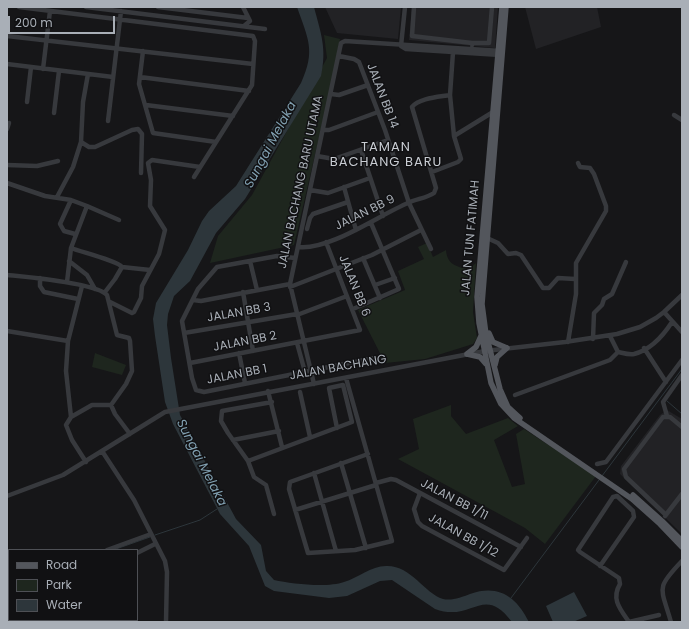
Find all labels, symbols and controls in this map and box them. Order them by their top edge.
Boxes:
scale bar [10,8,117,34]
text: 200 m [15,14,53,31]
street label: JALAN BB 14 [363,61,401,131]
street label: JALAN BACHANG BARU UTAMA [276,94,326,270]
water label: Sungai Melaka [242,99,300,191]
district label: TAMAN BACHANG BARU [330,140,442,171]
street label: JALAN TUN FATIMAH [459,180,483,296]
street label: JALAN BB 9 [333,192,397,234]
street label: JALAN BB 6 [335,253,373,319]
street label: JALAN BB 3 [206,300,272,326]
street label: JALAN BB 2 [212,329,278,355]
street label: JALAN BACHANG [288,352,388,384]
street label: JALAN BB 1 [206,362,268,388]
water label: Sungai Melaka [172,417,230,509]
street label: JALAN BB 1/11 [418,476,490,524]
street label: JALAN BB 1/12 [426,511,500,561]
legend [8,549,138,621]
text: Road [46,556,77,573]
text: Park [46,576,72,593]
text: Water [46,596,82,613]

